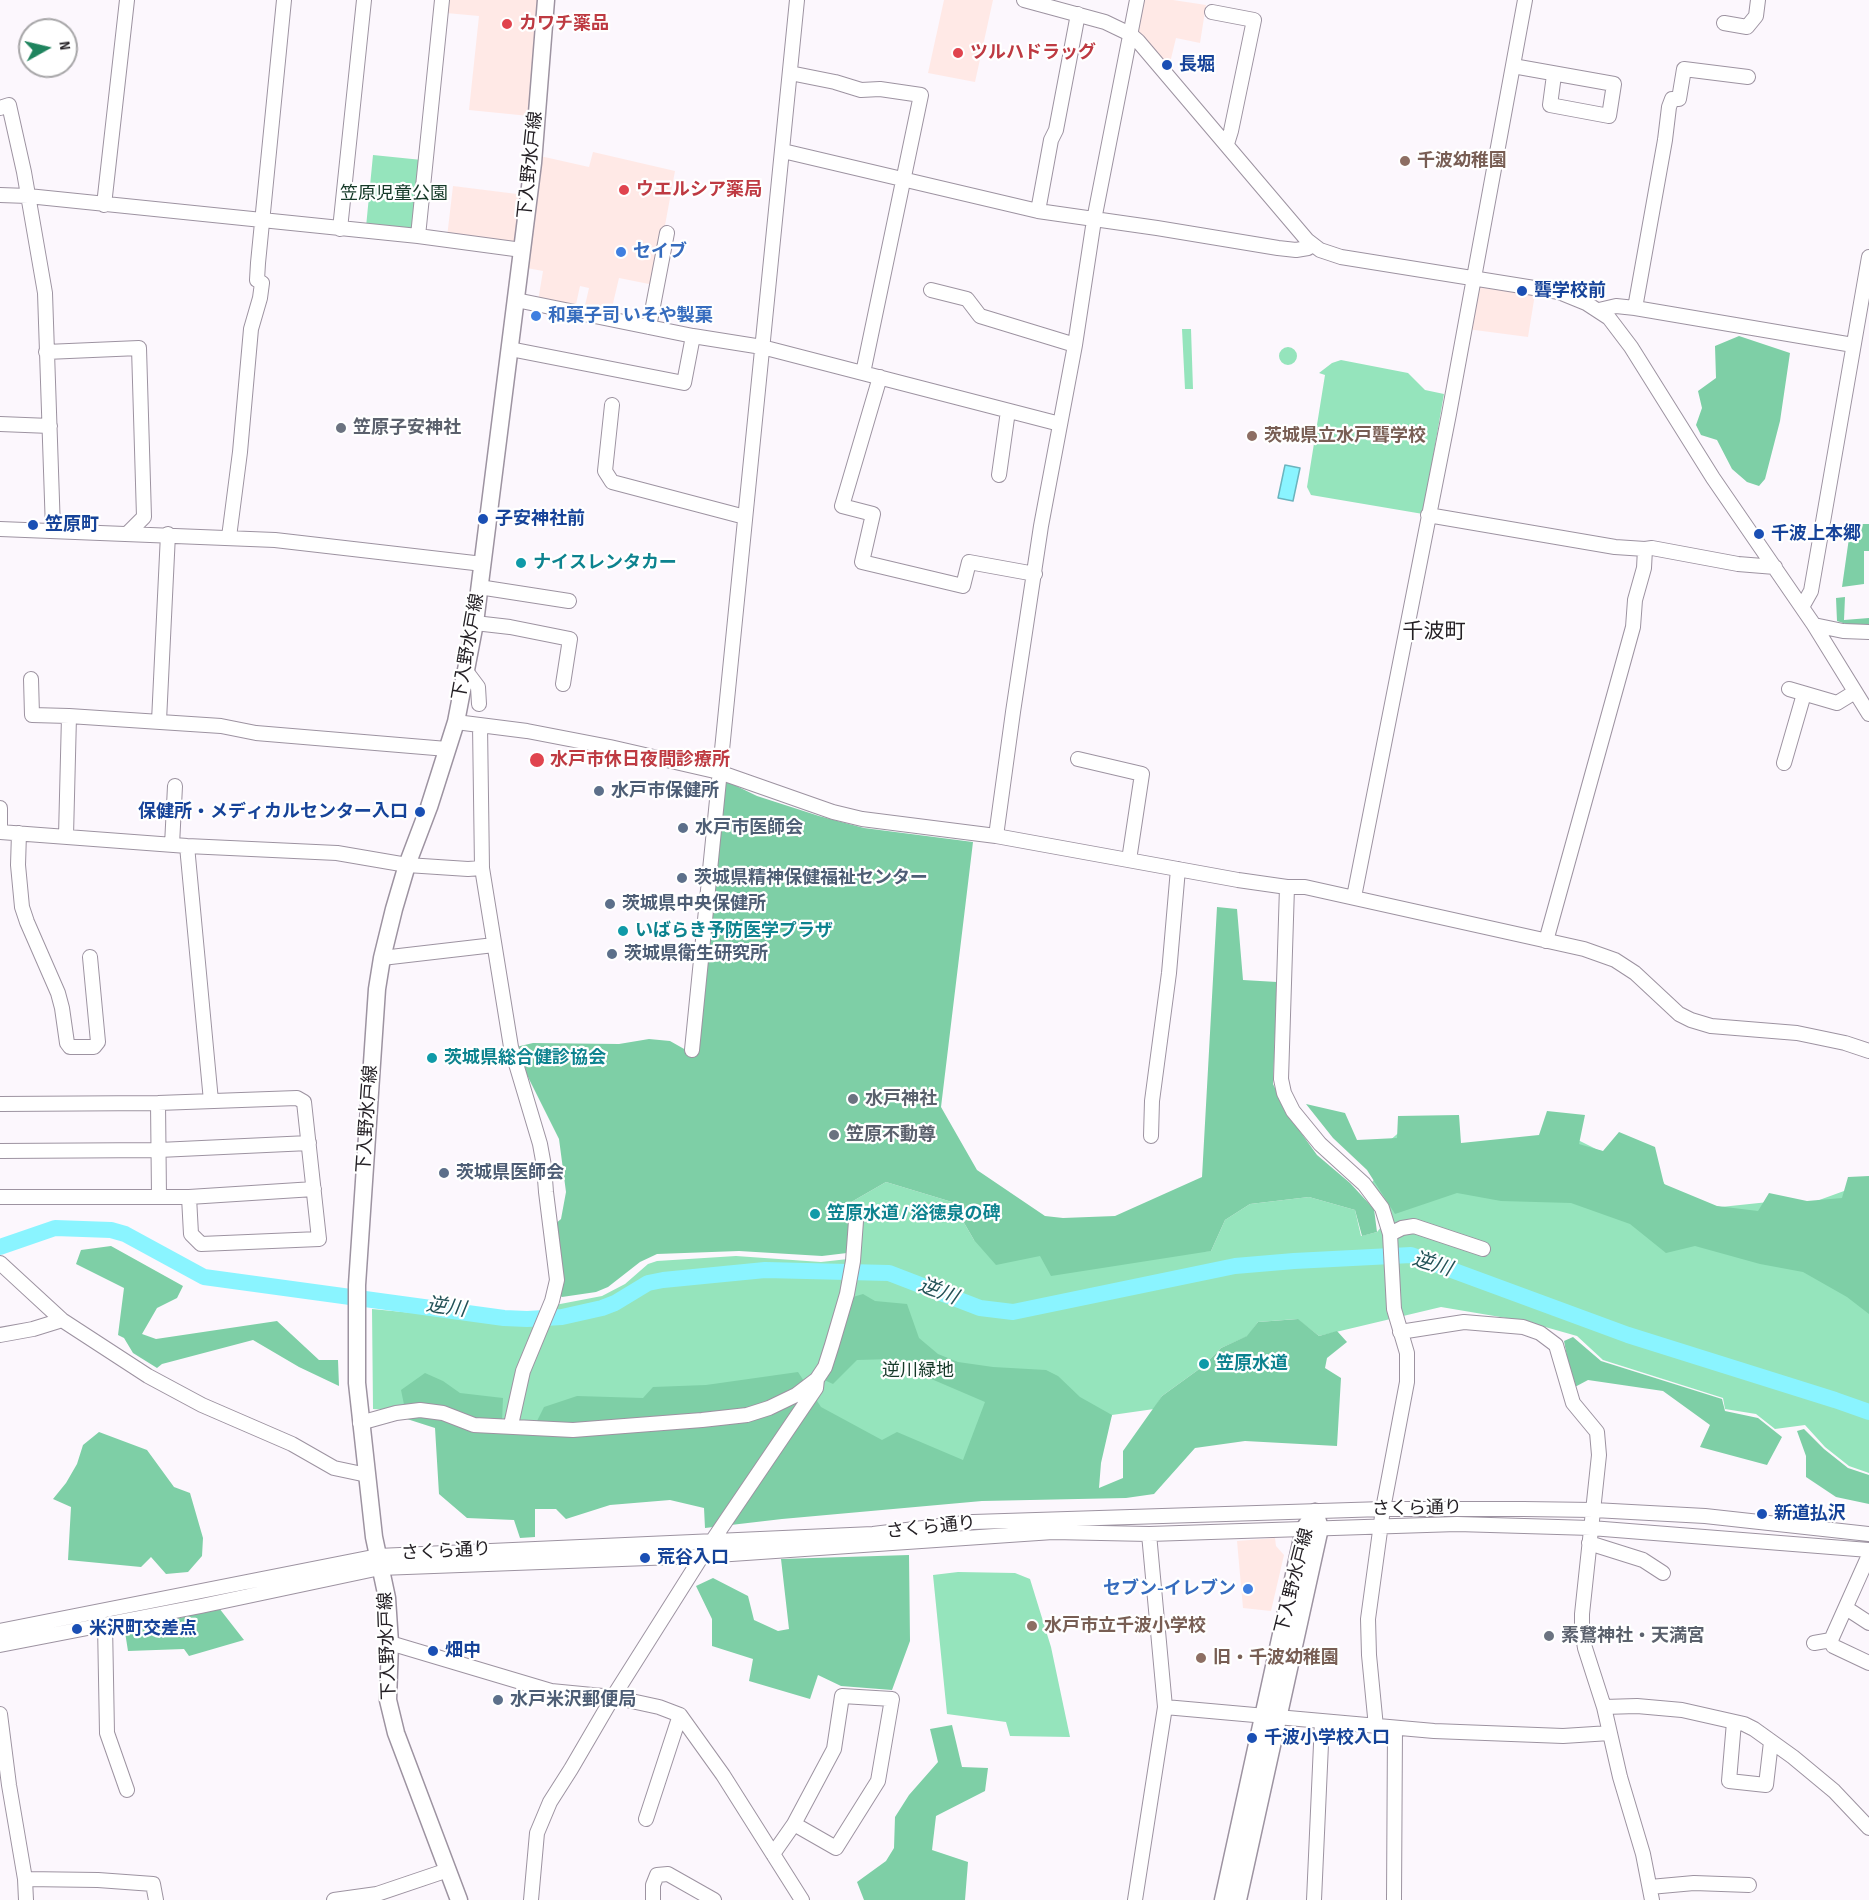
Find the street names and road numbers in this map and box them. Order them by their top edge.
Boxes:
street label: 下入野水戸線 [515,110,547,220]
street label: 下入野水戸線 [449,592,489,702]
street label: 下入野水戸線 [353,1064,383,1174]
street label: さくら通り [1372,1497,1462,1521]
street label: さくら通り [885,1513,977,1543]
street label: 下入野水戸線 [1271,1526,1319,1636]
street label: さくら通り [400,1539,492,1565]
street label: 下入野水戸線 [375,1592,401,1700]

